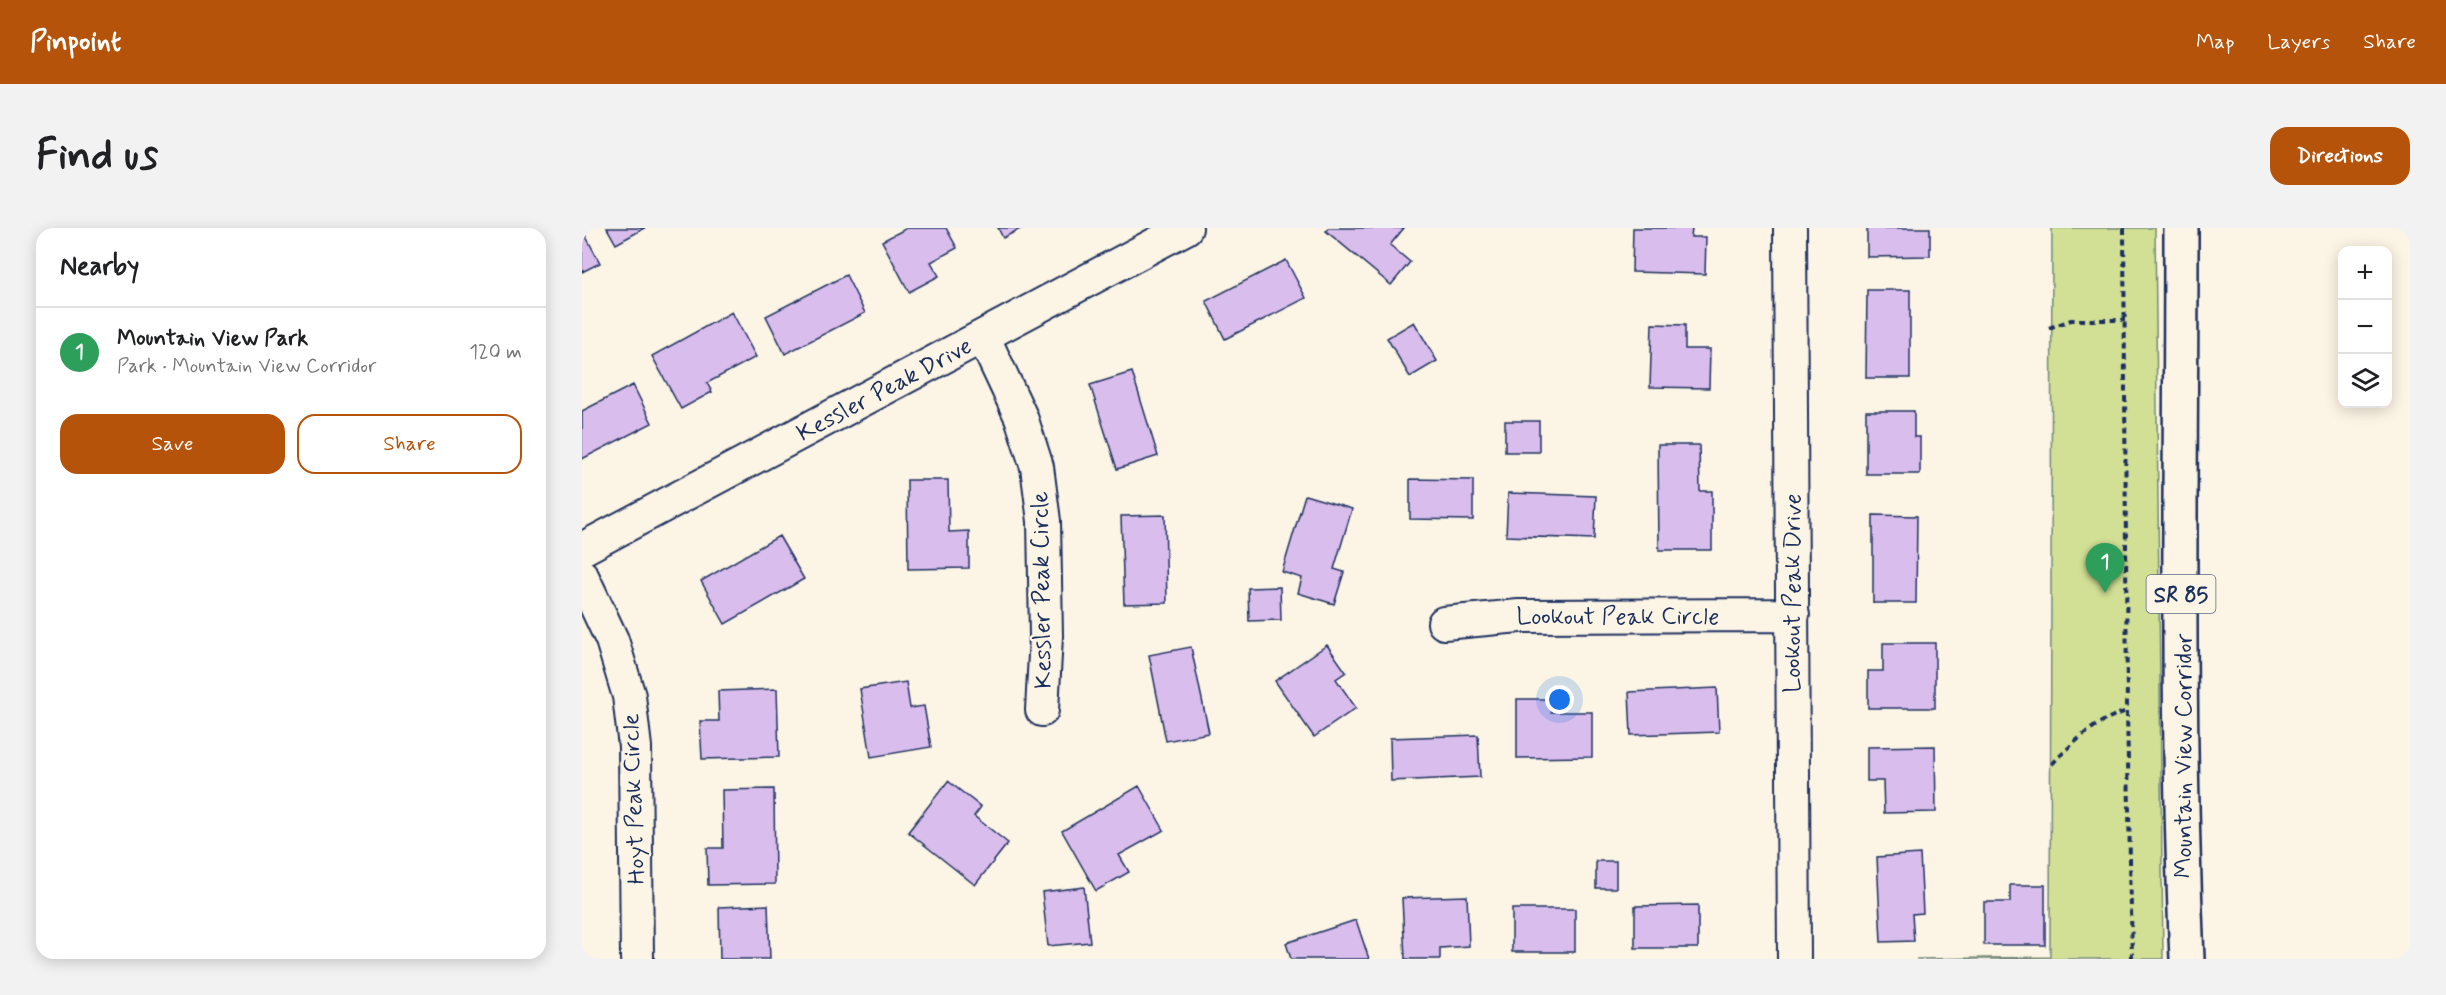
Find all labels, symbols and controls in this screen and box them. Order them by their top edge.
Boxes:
text: Pinpoint [30,24,121,61]
text: Map [2196,28,2234,56]
text: Layers [2267,28,2330,56]
text: Share [2363,28,2416,56]
button: Directions [2270,127,2410,185]
text: Find us [36,129,158,184]
map controls [2338,246,2392,408]
button: + [2338,246,2392,300]
text: Nearby [60,250,139,284]
button: − [2338,300,2392,354]
text: Mountain View Park [117,325,308,353]
street label: Kessler Peak Drive [792,331,978,450]
text: 1 [75,339,84,366]
text: 120 m [469,339,522,366]
text: Park · Mountain View Corridor [117,353,376,380]
button: layers [2338,354,2392,408]
button: Save [60,414,285,474]
button: Share [297,414,522,474]
street label: Kessler Peak Circle [1025,491,1060,689]
street label: Lookout Peak Drive [1778,493,1809,693]
pin: 1 [2086,544,2125,593]
road number: SR 85 [2146,575,2216,613]
street label: Lookout Peak Circle [1517,602,1719,633]
street label: Mountain View Corridor [2169,633,2200,879]
your location [1545,685,1574,714]
street label: Hoyt Peak Circle [616,713,653,885]

